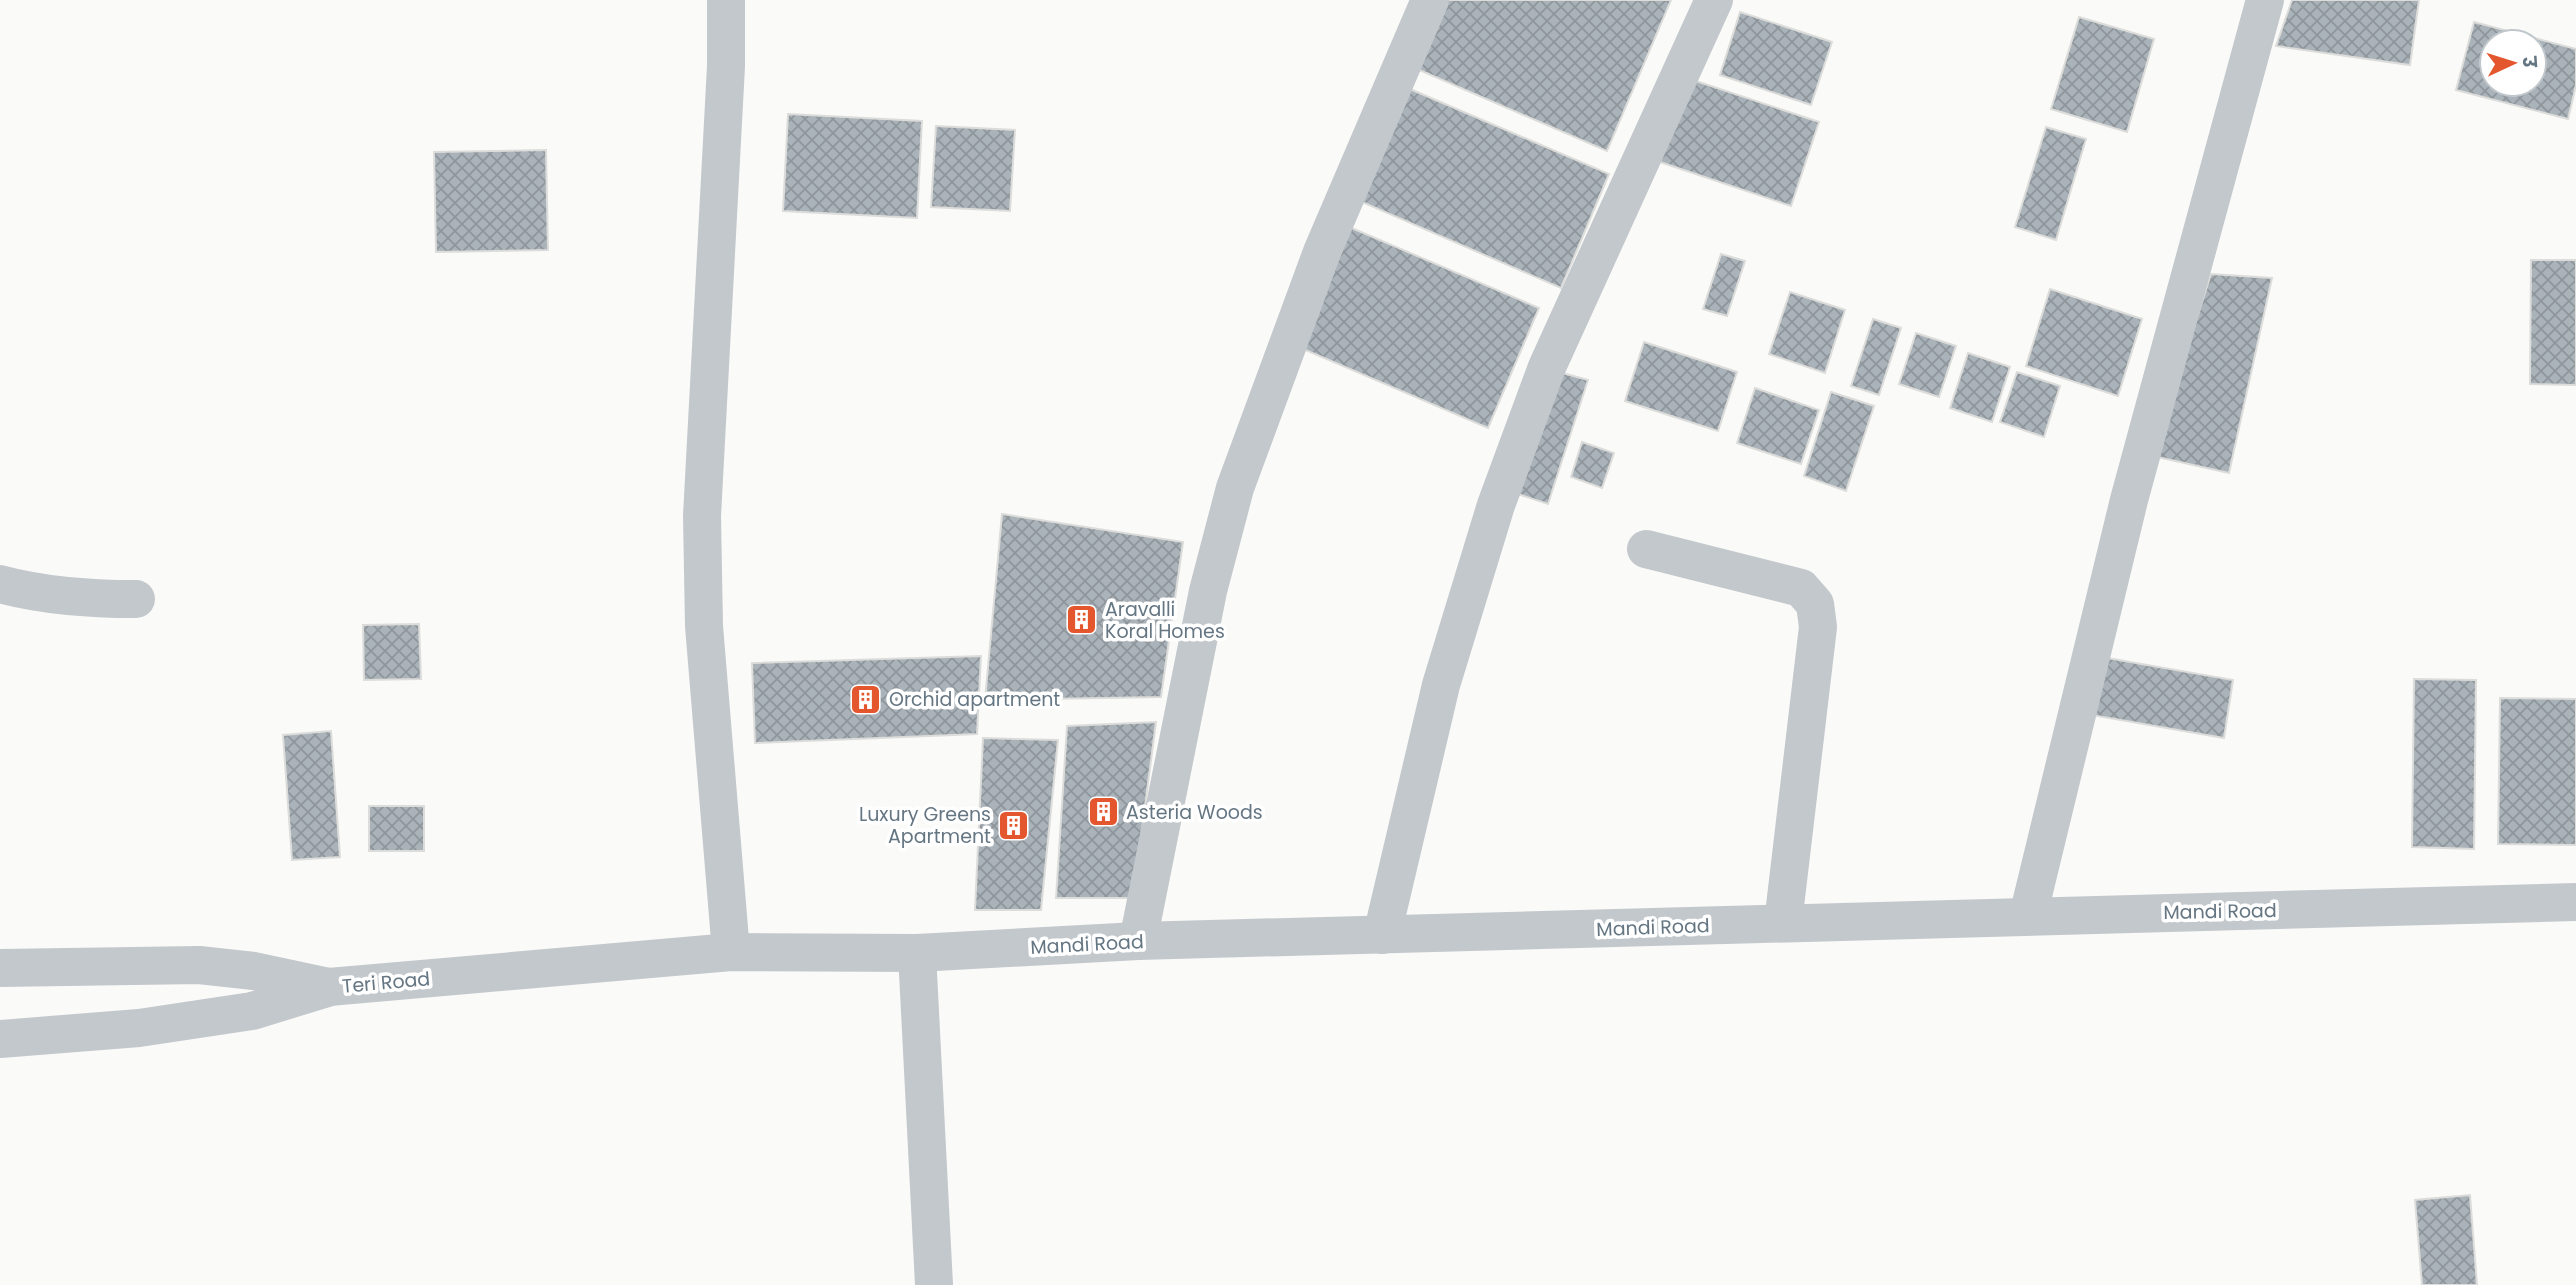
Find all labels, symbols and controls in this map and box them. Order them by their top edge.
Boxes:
north arrow [2478,28,2548,98]
text: उ [2516,55,2543,69]
place label: Aravalli Koral Homes [1105,596,1225,645]
building icon: Aravalli Koral Homes [1065,603,1099,637]
building icon: Orchid apartment [849,682,883,716]
place label: Orchid apartment [889,686,1060,713]
building icon: Asteria Woods [1086,795,1120,829]
place label: Asteria Woods [1126,799,1263,826]
place label: Luxury Greens Apartment [859,801,991,850]
building icon: Luxury Greens Apartment [997,808,1031,842]
street label: Mandi Road [2163,897,2277,926]
street label: Mandi Road [1596,912,1710,943]
street label: Mandi Road [1030,928,1144,961]
street label: Teri Road [341,965,431,1000]

